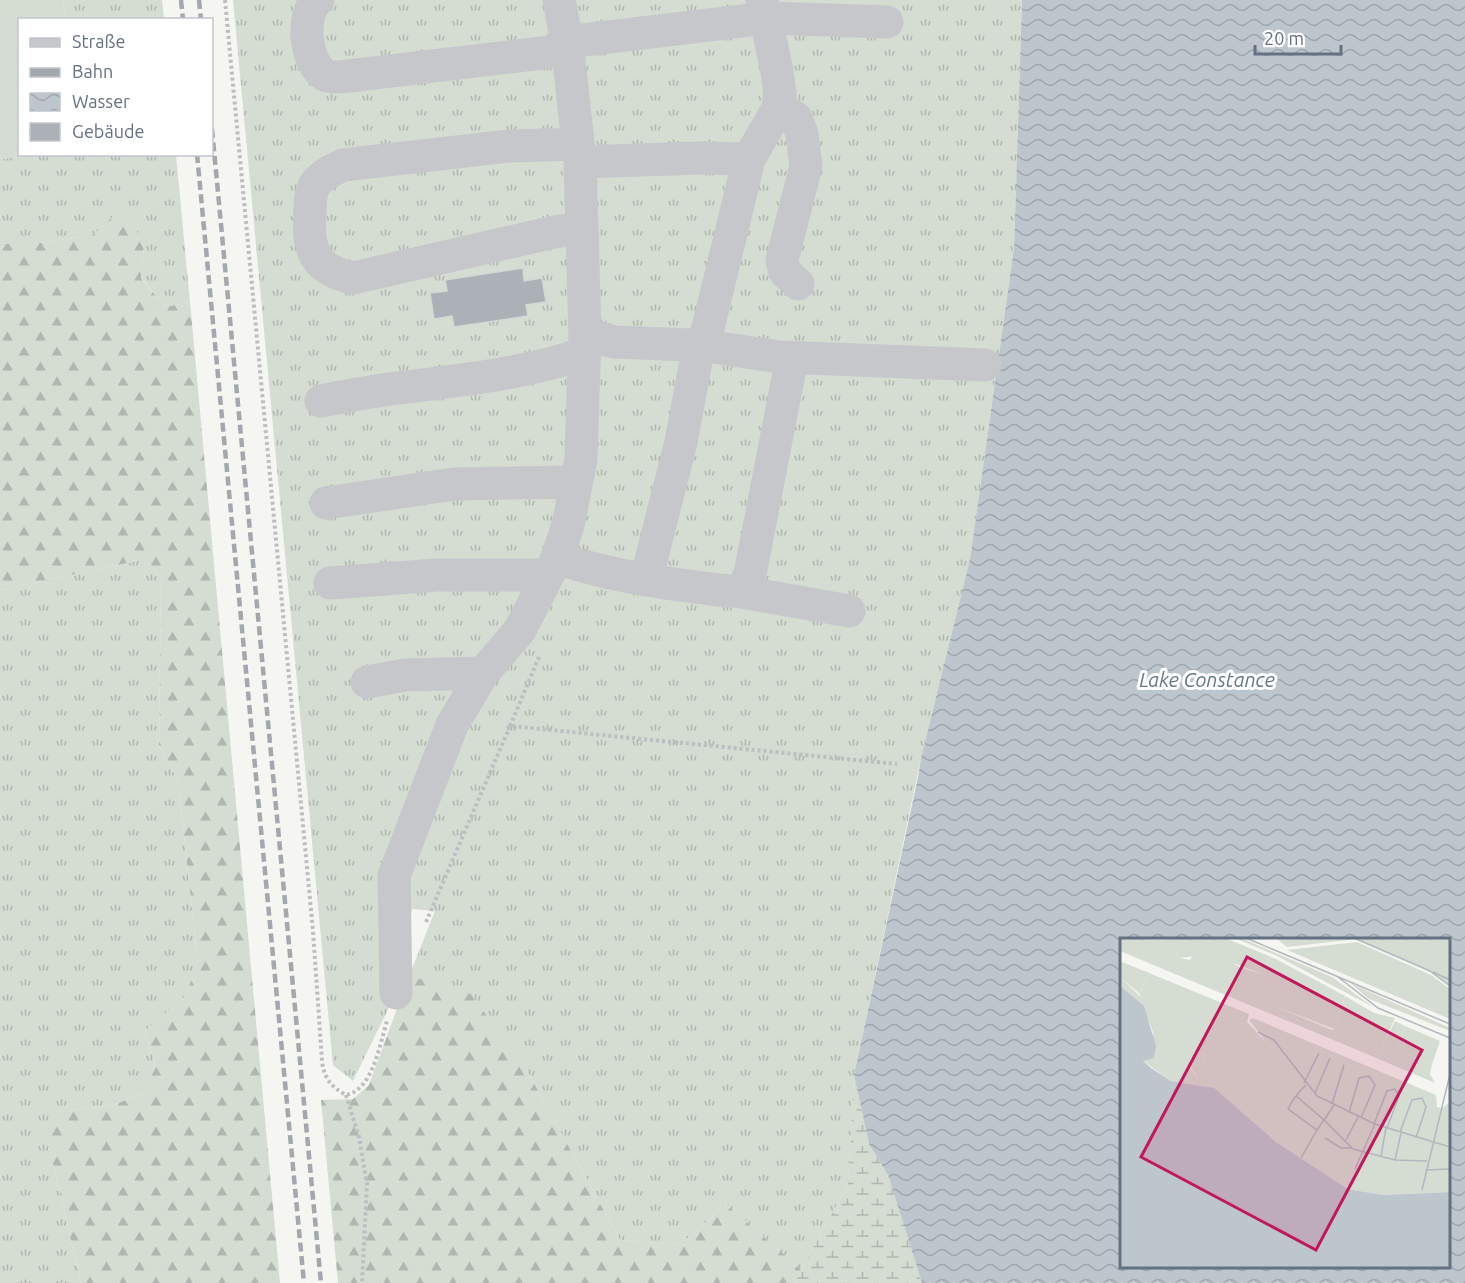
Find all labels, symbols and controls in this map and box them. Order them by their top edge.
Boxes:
legend [18,18,213,156]
scale bar [1255,18,1340,56]
text: 20 m [1264,28,1304,48]
text: Straße [72,31,125,51]
text: Bahn [72,61,113,81]
text: Wasser [72,91,130,111]
text: Gebäude [72,121,144,141]
water label: Lake Constance [1139,668,1275,691]
inset map [1120,938,1450,1268]

